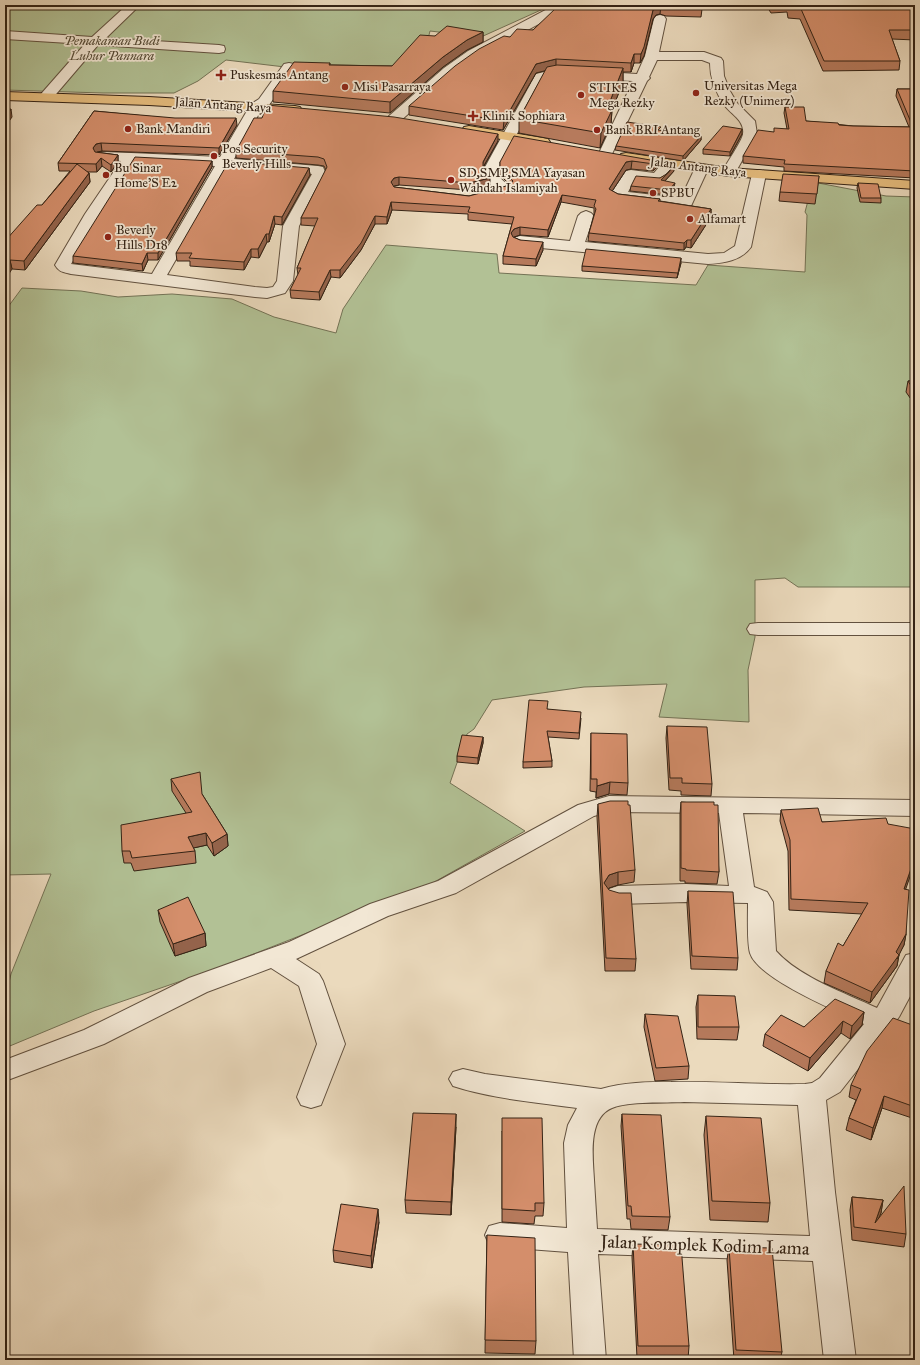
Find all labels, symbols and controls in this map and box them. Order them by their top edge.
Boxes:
park label: Pemakaman Budi Luhur Pannara [64,33,160,64]
place label: Puskesmas Antang [230,67,329,83]
marker: Puskesmas Antang [215,69,227,81]
place label: Universitas Mega Rezky (Unimerz) [704,78,797,109]
place label: Misi Pasarraya [353,79,431,95]
place label: STIKES Mega Rezky [589,80,656,111]
marker: Misi Pasarraya [340,82,350,92]
marker: Universitas Mega Rezky (Unimerz) [691,88,701,98]
marker: STIKES Mega Rezky [576,90,586,100]
street label: Jalan Antang Raya [172,93,272,116]
place label: Klinik Sophiara [482,108,565,124]
marker: Klinik Sophiara [467,110,479,122]
place label: Bank Mandiri [136,121,211,137]
place label: Bank BRI Antang [605,122,701,138]
marker: Bank Mandiri [123,124,133,134]
marker: Bank BRI Antang [592,125,602,135]
place label: Pos Security Beverly Hills [222,141,291,172]
marker: Pos Security Beverly Hills [209,151,219,161]
street label: Jalan Antang Raya [647,153,748,181]
place label: Bu Sinar Home'S E2 [114,160,178,191]
place label: SD,SMP,SMA Yayasan Wahdah Islamiyah [459,165,585,196]
marker: Bu Sinar Home'S E2 [101,170,111,180]
marker: SD,SMP,SMA Yayasan Wahdah Islamiyah [446,175,456,185]
place label: SPBU [661,185,695,201]
marker: SPBU [648,188,658,198]
place label: Alfamart [697,211,746,227]
marker: Alfamart [685,214,695,224]
place label: Beverly Hills D18 [116,222,168,253]
marker: Beverly Hills D18 [103,232,113,242]
street label: Jalan Komplek Kodim Lama [598,1230,810,1261]

